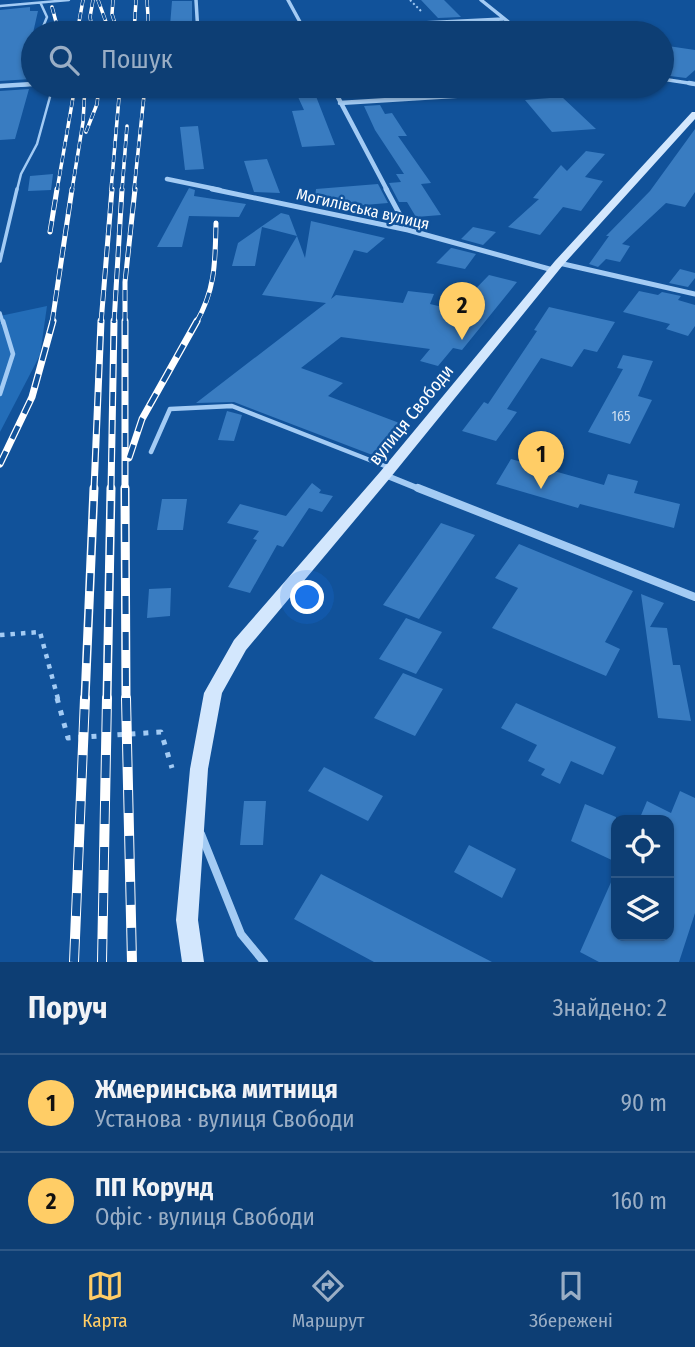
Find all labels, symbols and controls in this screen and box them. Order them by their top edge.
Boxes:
search box [21,21,674,98]
icon: search [45,41,83,79]
text: Пошук [101,44,173,75]
street label: Могилівська вулиця [295,184,431,234]
pin: 2 [439,282,485,340]
street label: вулиця Свободи [364,360,458,470]
house number: 165 [612,408,630,425]
pin: 1 [518,431,564,489]
your location [290,580,324,614]
map controls [611,815,674,941]
button: locate [611,815,674,878]
button: layers [611,878,674,941]
text: Поруч [28,990,107,1026]
text: Знайдено: 2 [553,994,667,1022]
text: Жмеринська митниця [95,1074,338,1105]
text: 1 [46,1089,56,1117]
text: 90 m [621,1089,667,1117]
text: Установа · вулиця Свободи [95,1105,355,1133]
text: ПП Корунд [95,1172,213,1203]
text: 2 [46,1187,56,1215]
text: 160 m [612,1187,667,1215]
text: Офіс · вулиця Свободи [95,1203,315,1231]
tab: Карта [82,1267,128,1332]
tab: Маршрут [292,1267,365,1332]
tab: Збережені [529,1267,613,1332]

